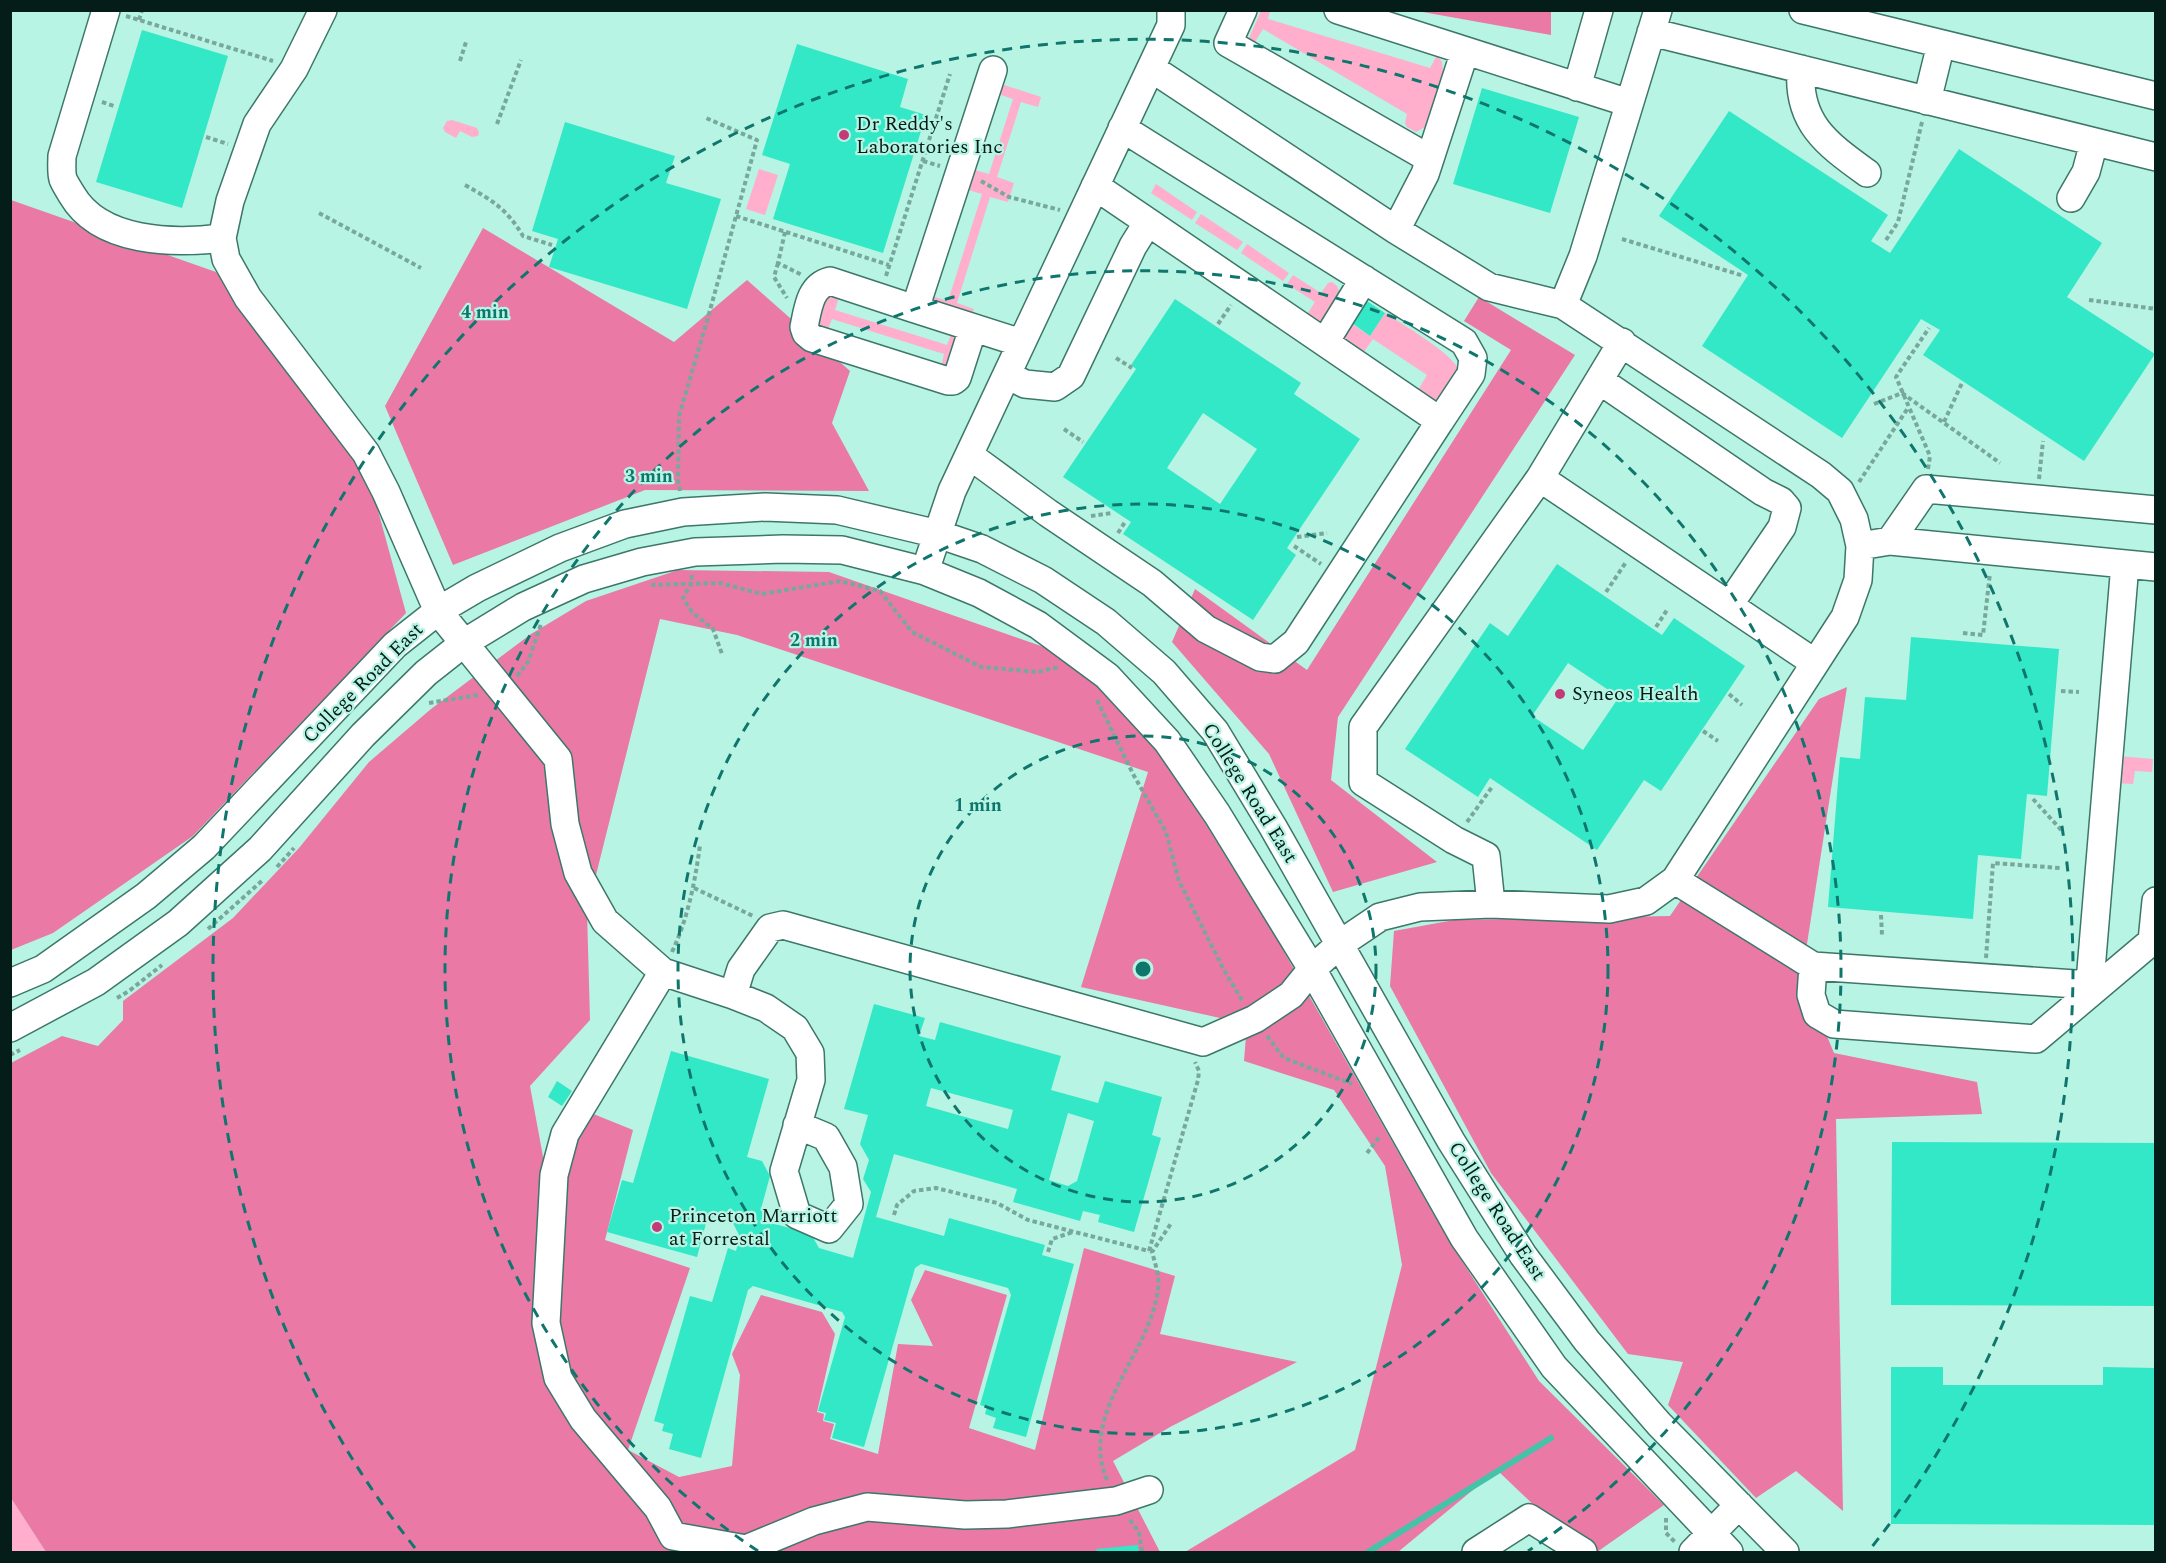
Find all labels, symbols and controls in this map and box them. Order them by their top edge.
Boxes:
place label: Dr Reddy's Laboratories Inc [856,109,1003,162]
marker: Dr Reddy's Laboratories Inc [837,128,851,142]
text: 4 min [461,299,509,326]
text: 3 min [625,463,673,490]
street label: College Road East [296,616,430,750]
text: 2 min [790,627,838,654]
place label: Syneos Health [1572,679,1699,709]
marker: Syneos Health [1553,687,1567,701]
street label: College Road East [1195,717,1305,869]
text: 1 min [954,792,1002,819]
centre of rings [1133,959,1153,979]
street label: College Road East [1441,1135,1553,1287]
place label: Princeton Marriott at Forrestal [669,1201,837,1254]
marker: Princeton Marriott at Forrestal [650,1220,664,1234]

